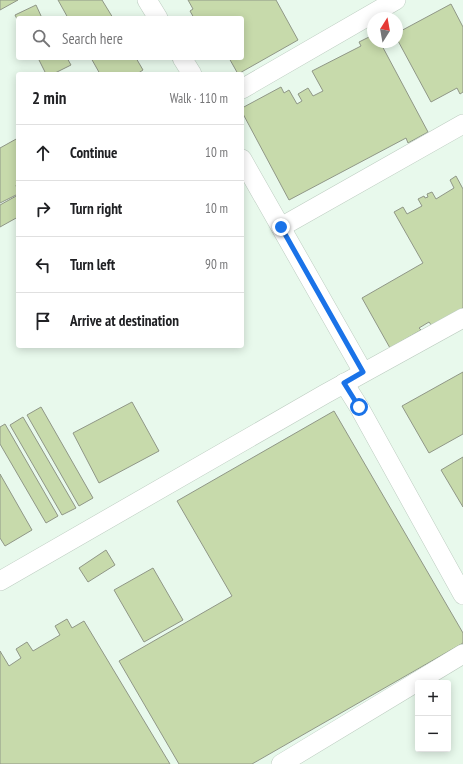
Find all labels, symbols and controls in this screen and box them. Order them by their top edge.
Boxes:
north arrow [367,12,403,48]
search box [16,16,244,60]
icon: search [30,27,52,49]
text: Search here [62,29,123,48]
text: 2 min [32,87,66,109]
text: Walk · 110 m [170,90,228,107]
icon: ahead [32,142,54,164]
text: Continue [70,143,117,162]
text: 10 m [205,144,228,161]
icon: right [32,198,54,220]
text: Turn right [70,199,122,218]
text: 10 m [205,200,228,217]
route end [272,218,290,236]
icon: left [32,254,54,276]
text: Turn left [70,255,115,274]
text: 90 m [205,256,228,273]
icon: arrive [32,310,54,332]
text: Arrive at destination [70,311,179,330]
route start [350,398,368,416]
map controls [415,680,451,752]
button: + [415,680,451,716]
button: − [415,716,451,752]

